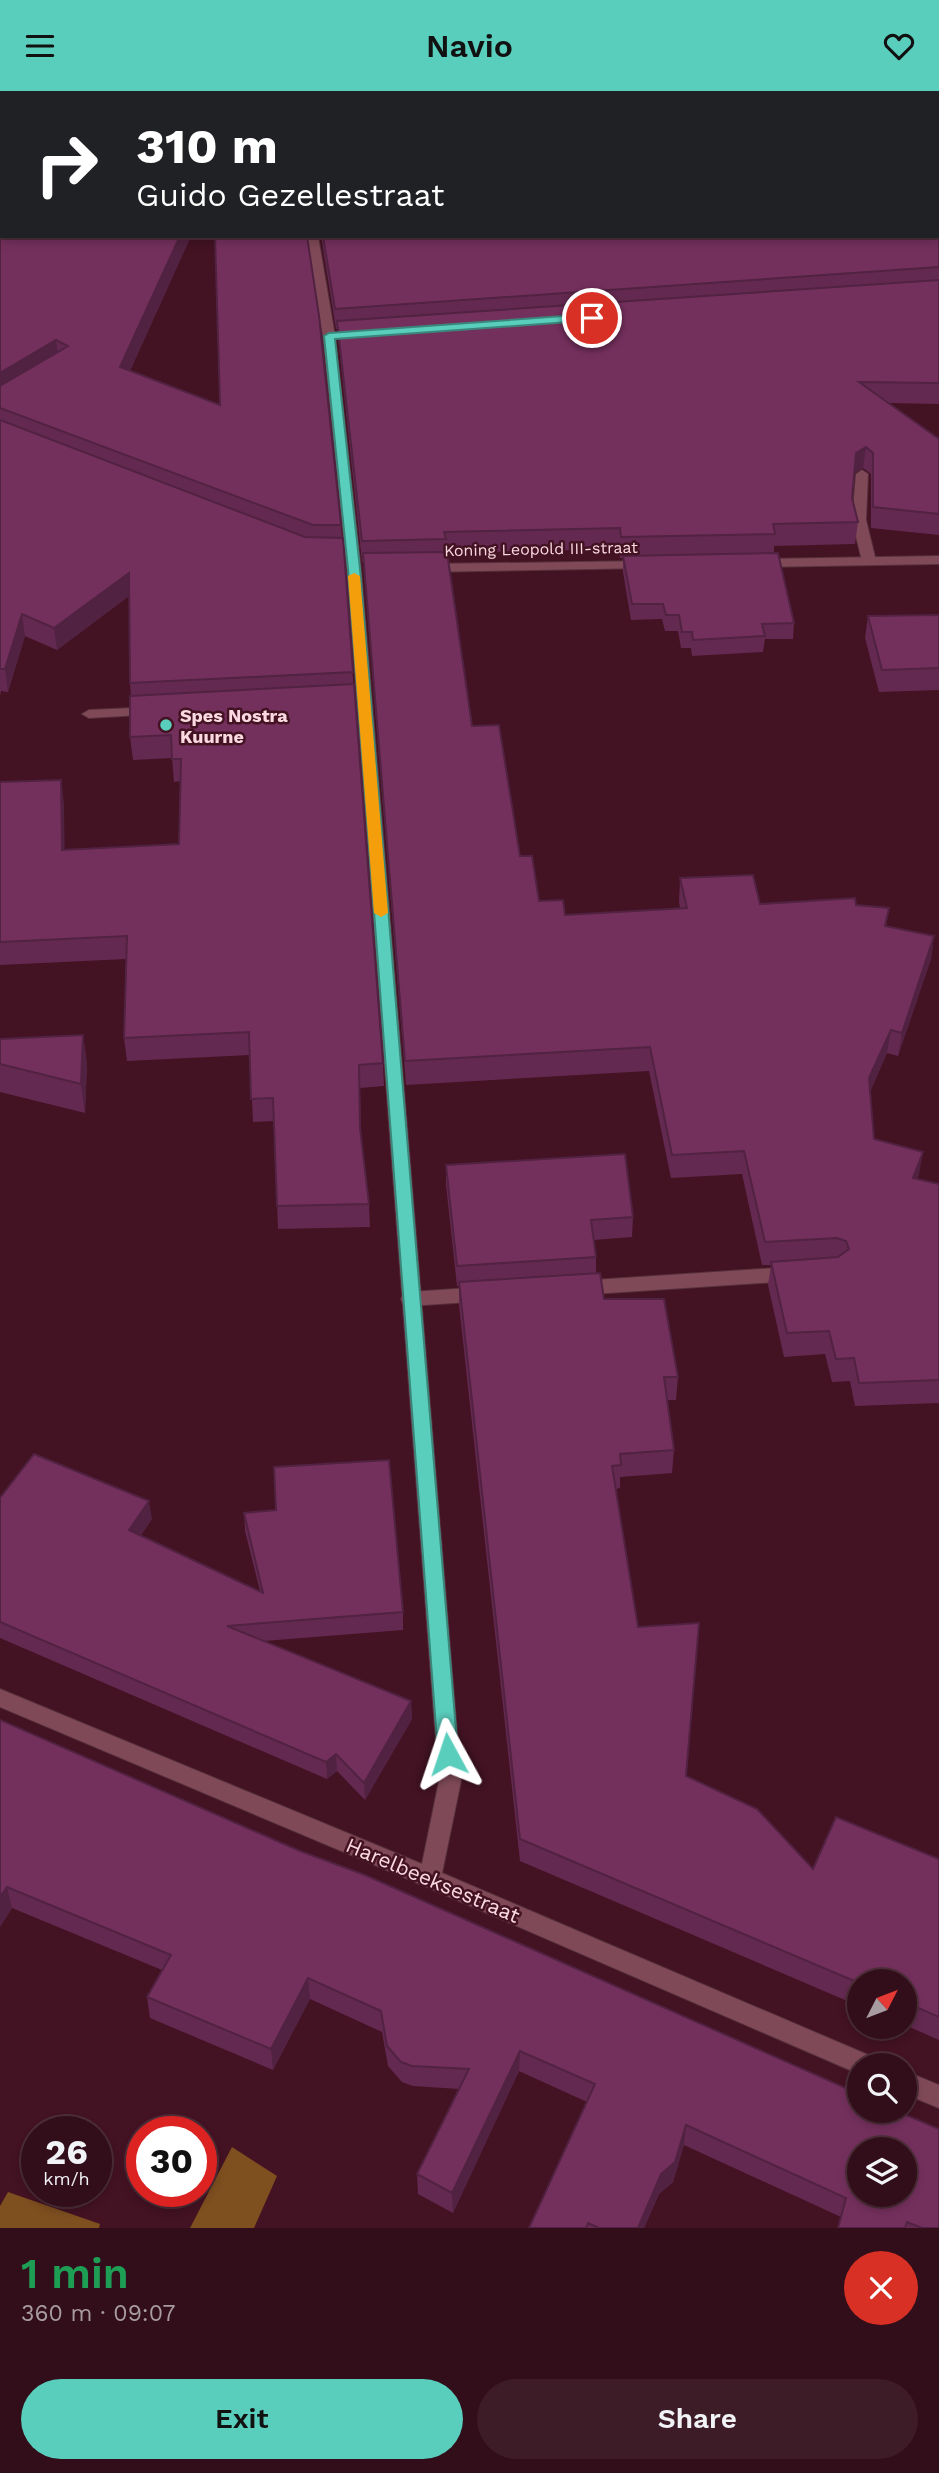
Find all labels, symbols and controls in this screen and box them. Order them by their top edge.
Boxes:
icon: menu [21,27,59,65]
text: Navio [426,27,513,65]
icon: heart [880,27,918,65]
text: 310 m [136,117,278,175]
icon: right [21,119,112,210]
text: Guido Gezellestraat [136,176,444,214]
pin [562,288,622,348]
icon: arrive [573,299,611,337]
street label: Koning Leopold III-straat [444,538,638,560]
place label: Spes Nostra Kuurne [180,705,288,747]
marker: Spes Nostra Kuurne [158,717,174,733]
position arrow [411,1717,485,1791]
street label: Harelbeeksestraat [342,1832,524,1928]
north arrow [847,1969,917,2039]
map controls [847,1969,917,2207]
button: search [847,2053,917,2123]
speed limit sign: 30 [126,2116,217,2207]
text: 26 [45,2131,88,2173]
button: layers [847,2137,917,2207]
text: km/h [43,2168,90,2189]
text: 1 min [21,2249,129,2298]
button: close [844,2251,918,2325]
text: 360 m · 09:07 [21,2300,175,2327]
button: Exit [21,2379,463,2459]
button: Share [477,2379,918,2459]

